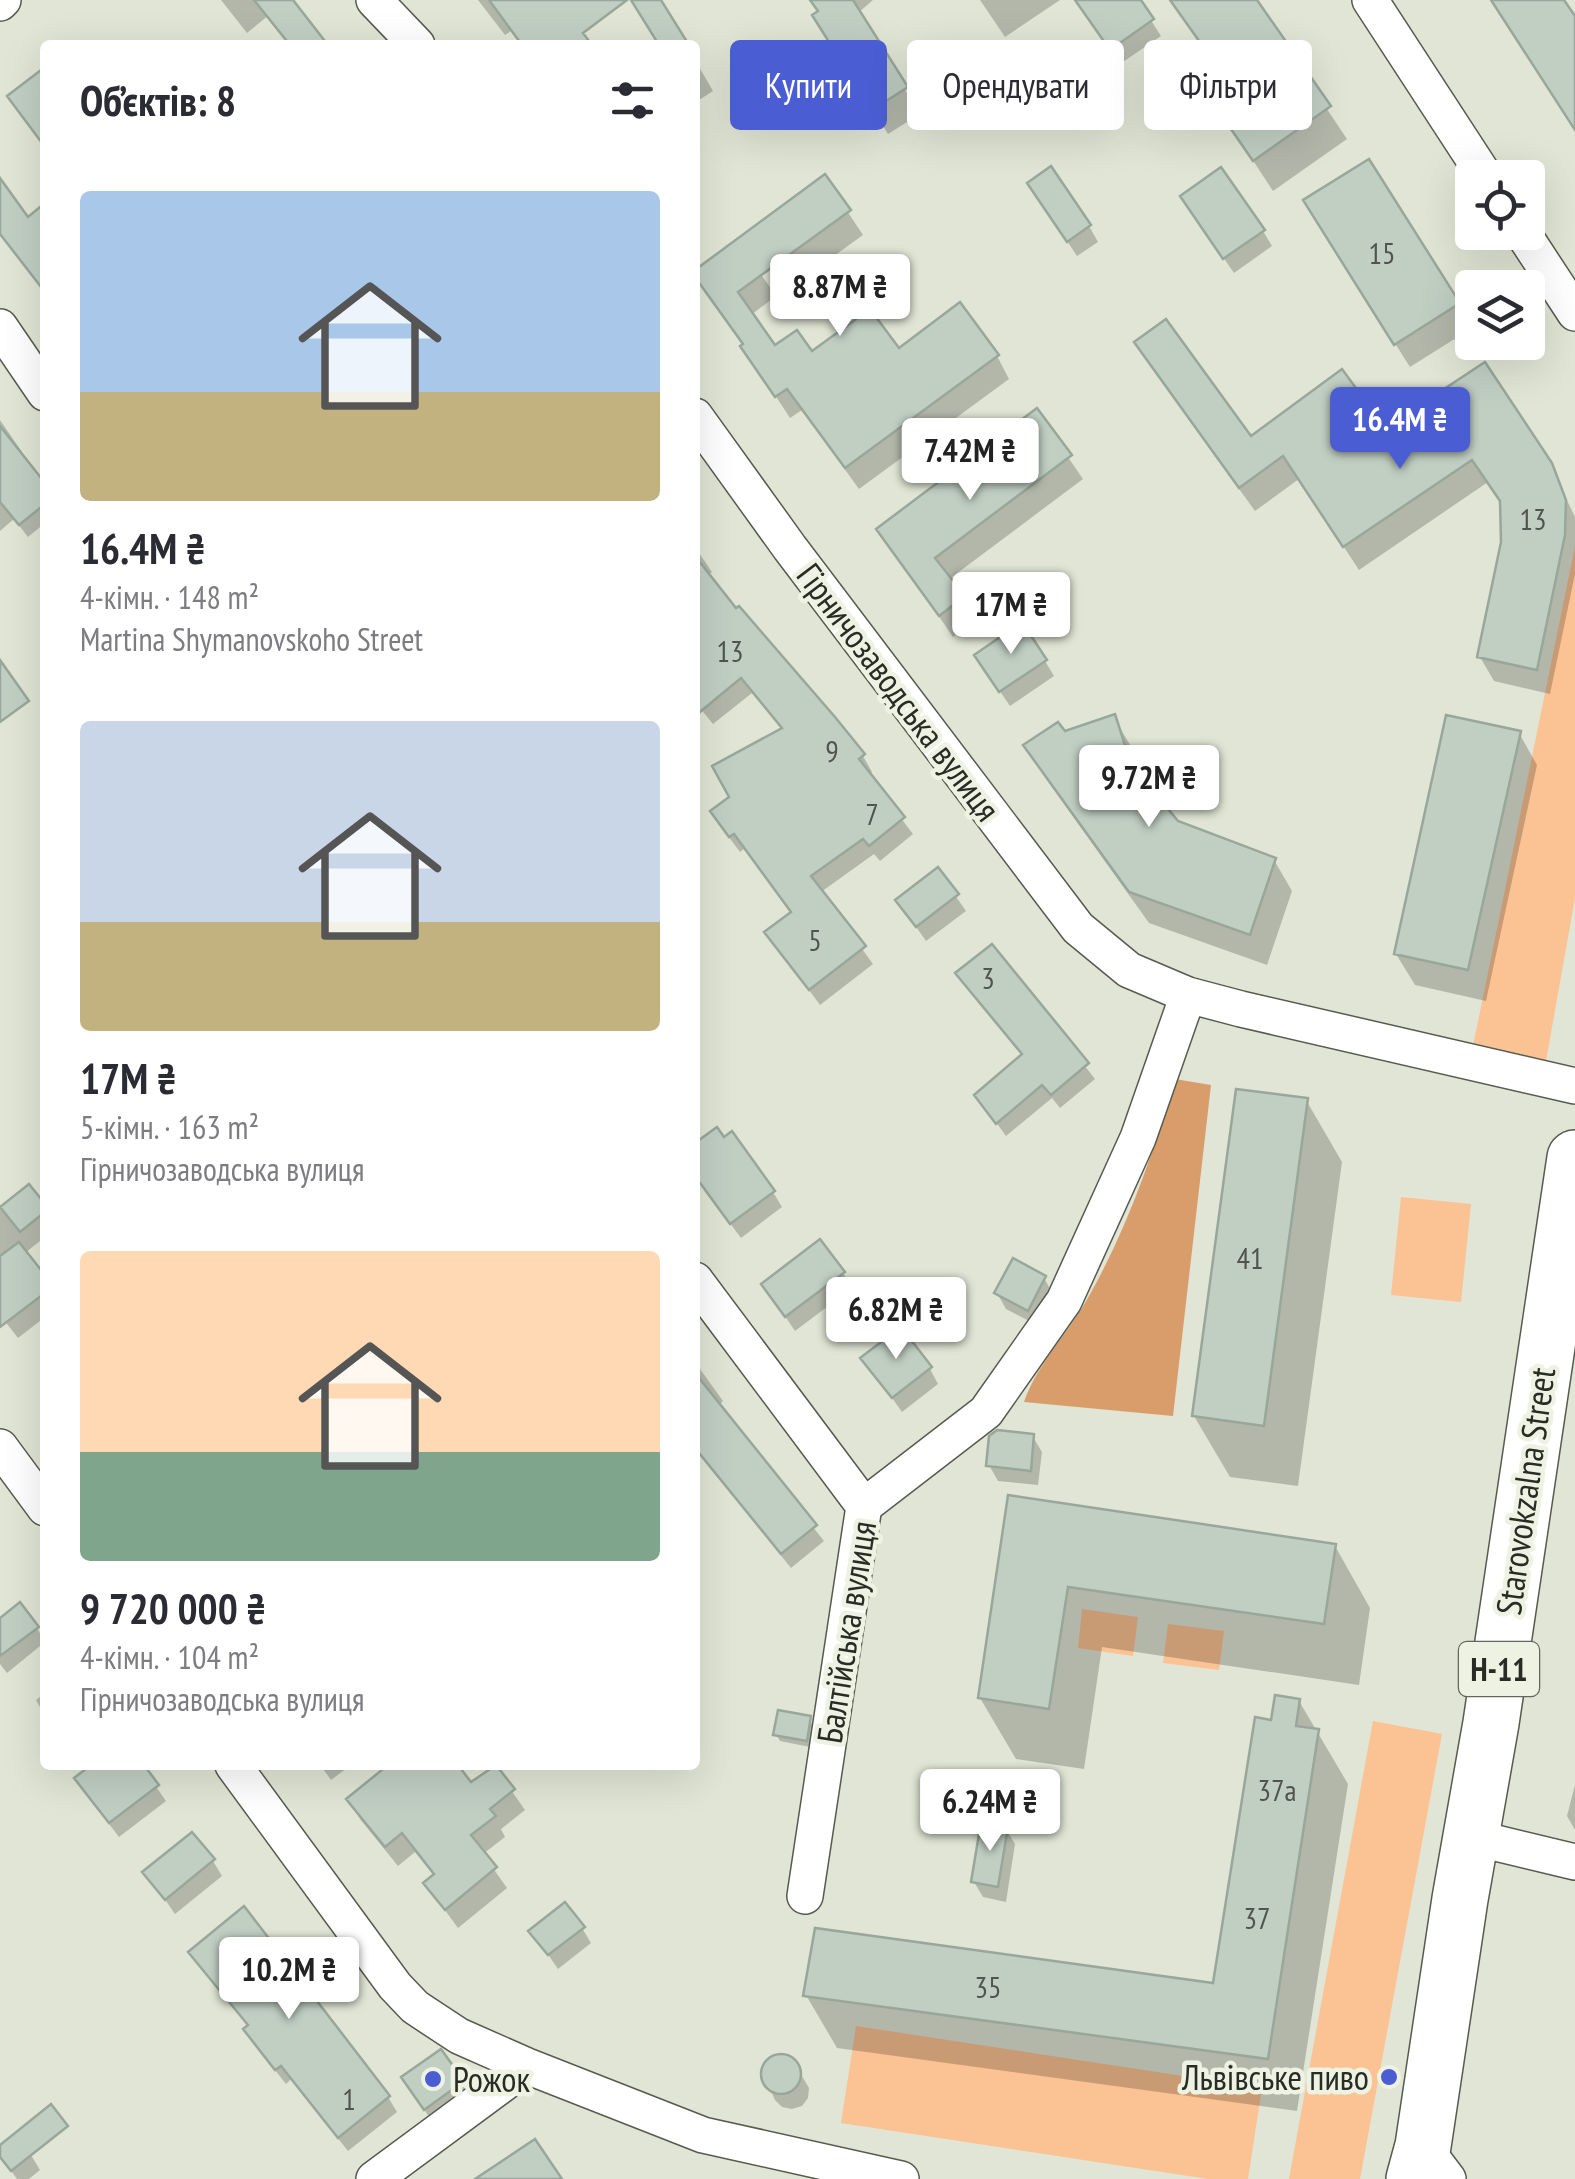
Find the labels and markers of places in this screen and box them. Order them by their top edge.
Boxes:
pin: 8.87M ₴ [748,254,932,339]
pin: 16.4M ₴ [1308,387,1492,472]
pin: 7.42M ₴ [878,418,1062,503]
pin: 17M ₴ [941,572,1081,657]
pin: 9.72M ₴ [1057,745,1241,830]
pin: 6.82M ₴ [804,1277,988,1362]
pin: 6.24M ₴ [898,1769,1082,1854]
pin: 10.2M ₴ [197,1937,381,2022]
place label: Львівське пиво [1181,2054,1369,2100]
place label: Рожок [453,2056,530,2102]
marker: Львівське пиво [1378,2066,1400,2088]
marker: Рожок [422,2068,444,2090]

